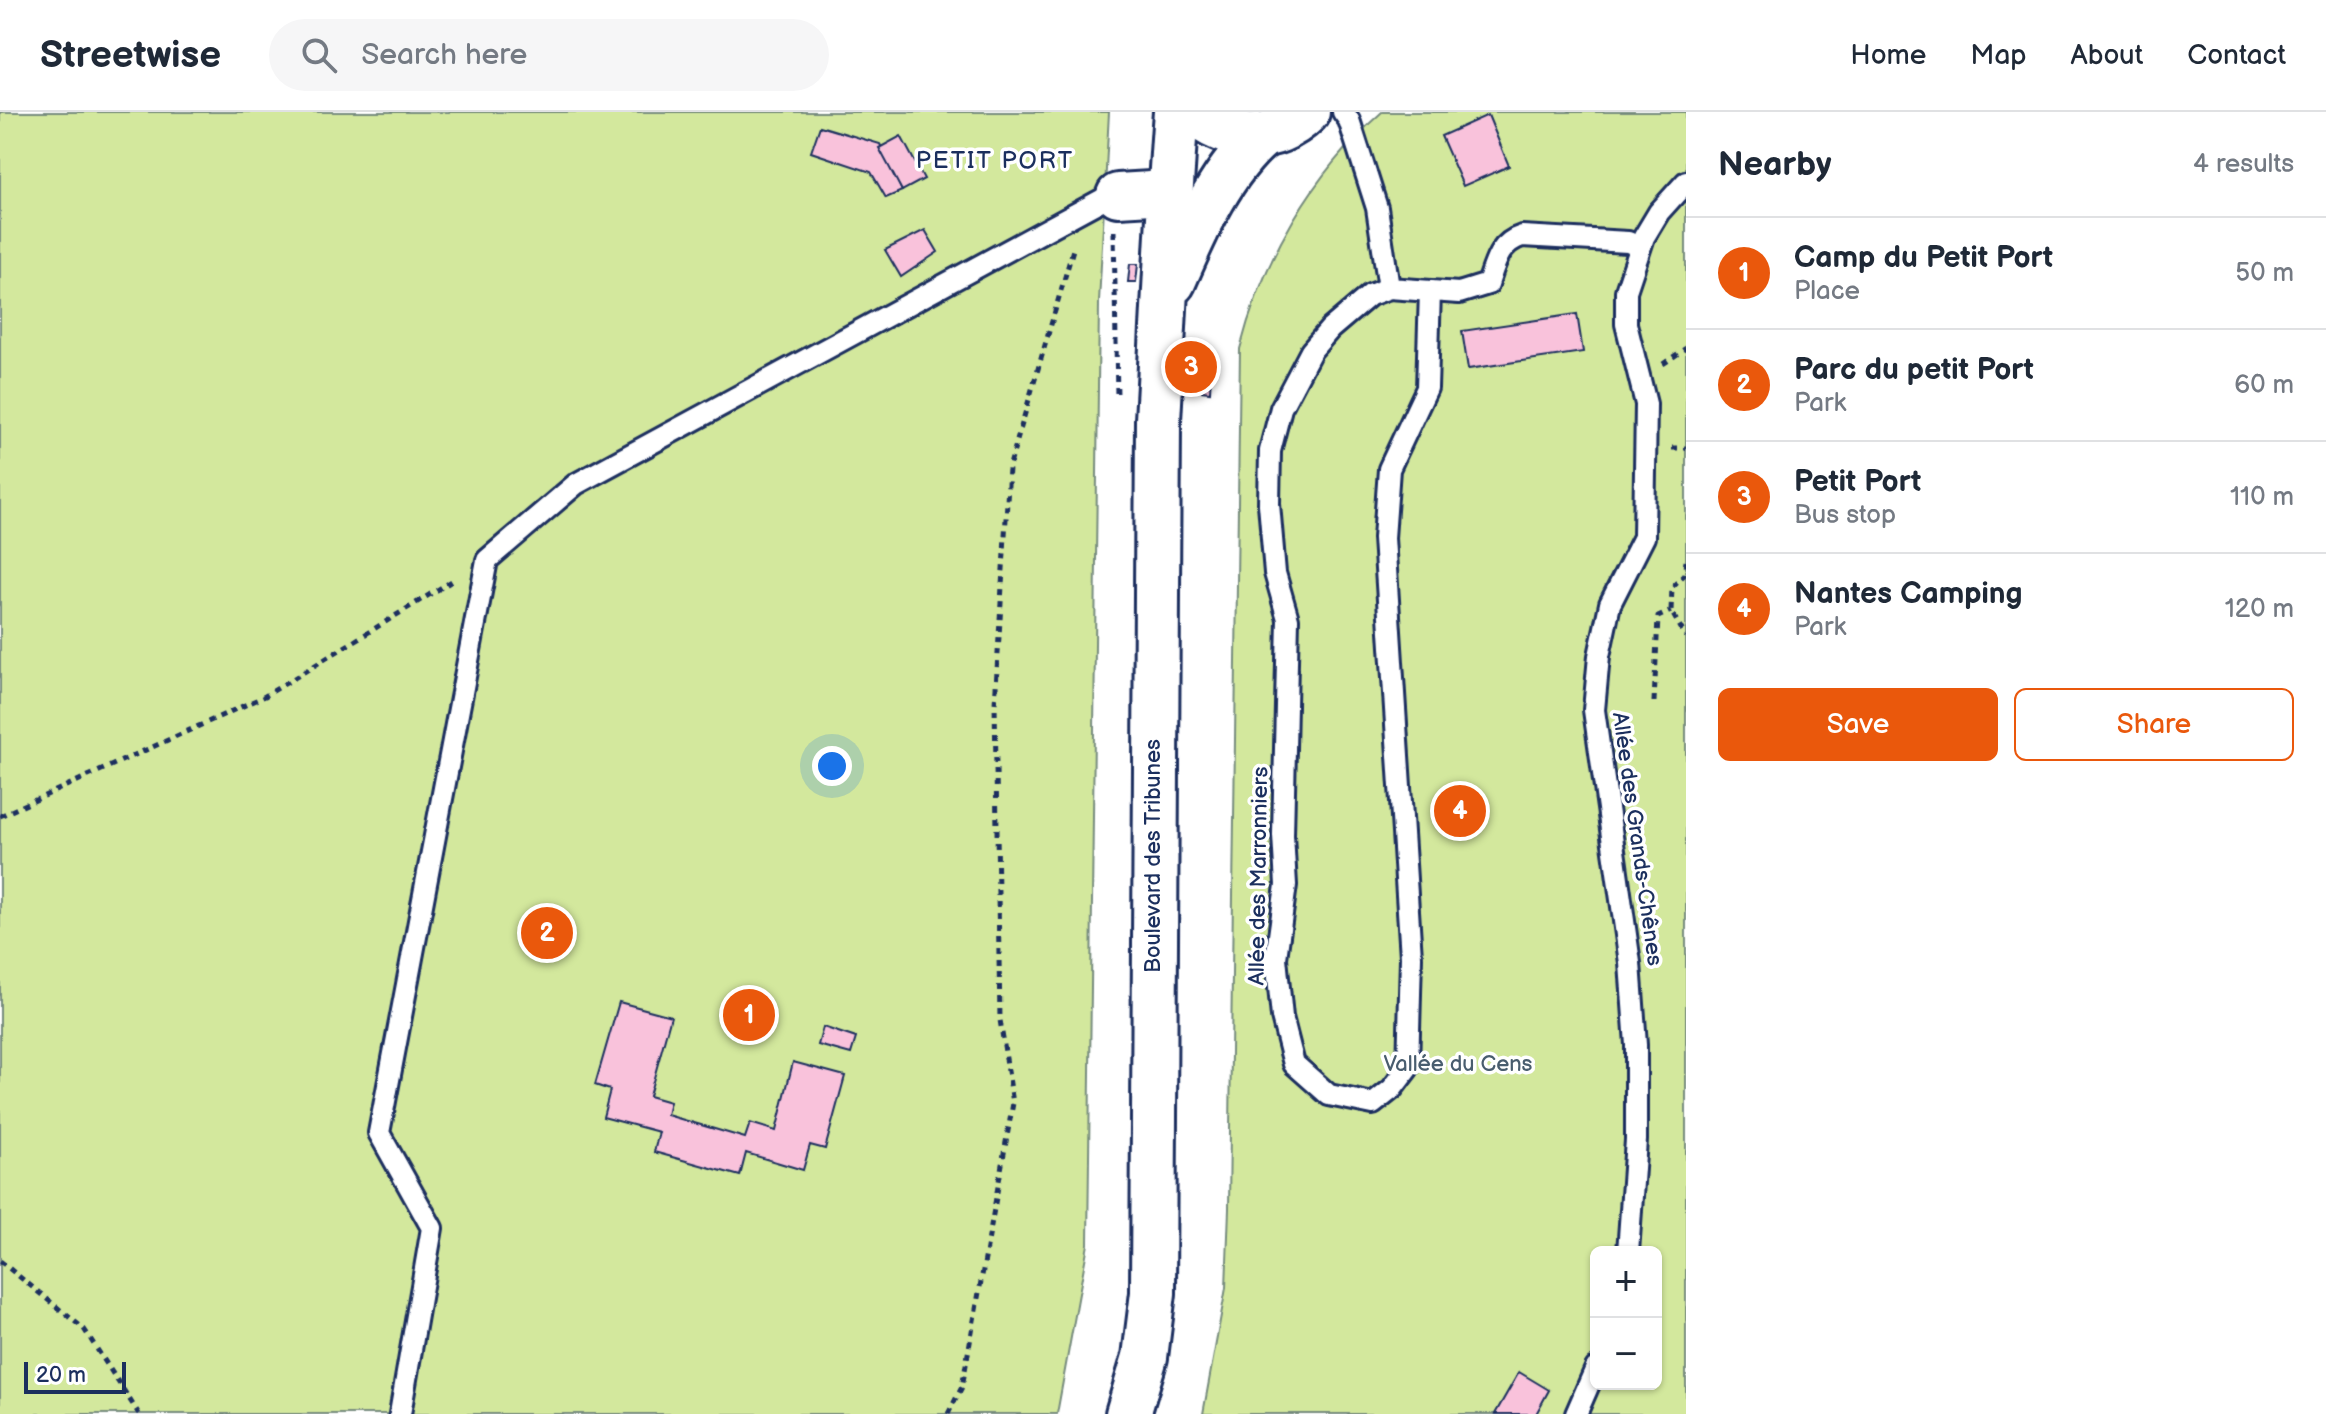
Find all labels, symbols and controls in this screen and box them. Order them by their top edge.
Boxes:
search box [269,19,829,91]
text: Streetwise [40,33,221,78]
icon: search [297,33,341,77]
text: Search here [361,37,527,73]
text: Home [1850,39,1926,72]
text: Map [1970,39,2027,72]
text: About [2071,39,2143,72]
text: Contact [2187,39,2286,72]
text: Nearby [1718,144,1832,185]
district label: PETIT PORT [916,146,1074,175]
text: 4 results [2193,149,2294,180]
text: Camp du Petit Port [1794,240,2053,276]
text: 1 [1739,258,1749,289]
text: 50 m [2235,258,2294,289]
text: Place [1794,276,1860,307]
pin: 3 [1165,337,1217,397]
text: Parc du petit Port [1794,352,2034,388]
text: 2 [1736,370,1752,401]
text: 60 m [2234,370,2294,401]
text: Park [1794,388,1846,419]
text: Petit Port [1794,464,1921,500]
text: 3 [1736,482,1752,513]
text: 110 m [2230,482,2294,513]
text: Bus stop [1794,500,1896,531]
text: Nantes Camping [1794,576,2023,612]
text: 4 [1736,594,1752,625]
text: 120 m [2225,594,2294,625]
text: Park [1794,612,1846,643]
button: Save [1718,688,1998,761]
button: Share [2014,688,2294,761]
street label: Allée des Grands-Chênes [1606,711,1668,968]
street label: Boulevard des Tribunes [1140,739,1167,973]
your location [812,746,852,786]
street label: Allée des Marronniers [1244,766,1274,986]
pin: 4 [1434,781,1486,841]
pin: 2 [521,903,573,963]
pin: 1 [723,985,775,1045]
park label: Vallée du Cens [1383,1051,1533,1078]
map controls [1590,1246,1662,1390]
button: + [1590,1246,1662,1318]
button: − [1590,1318,1662,1390]
scale bar [24,1358,126,1394]
text: 20 m [36,1362,86,1389]

